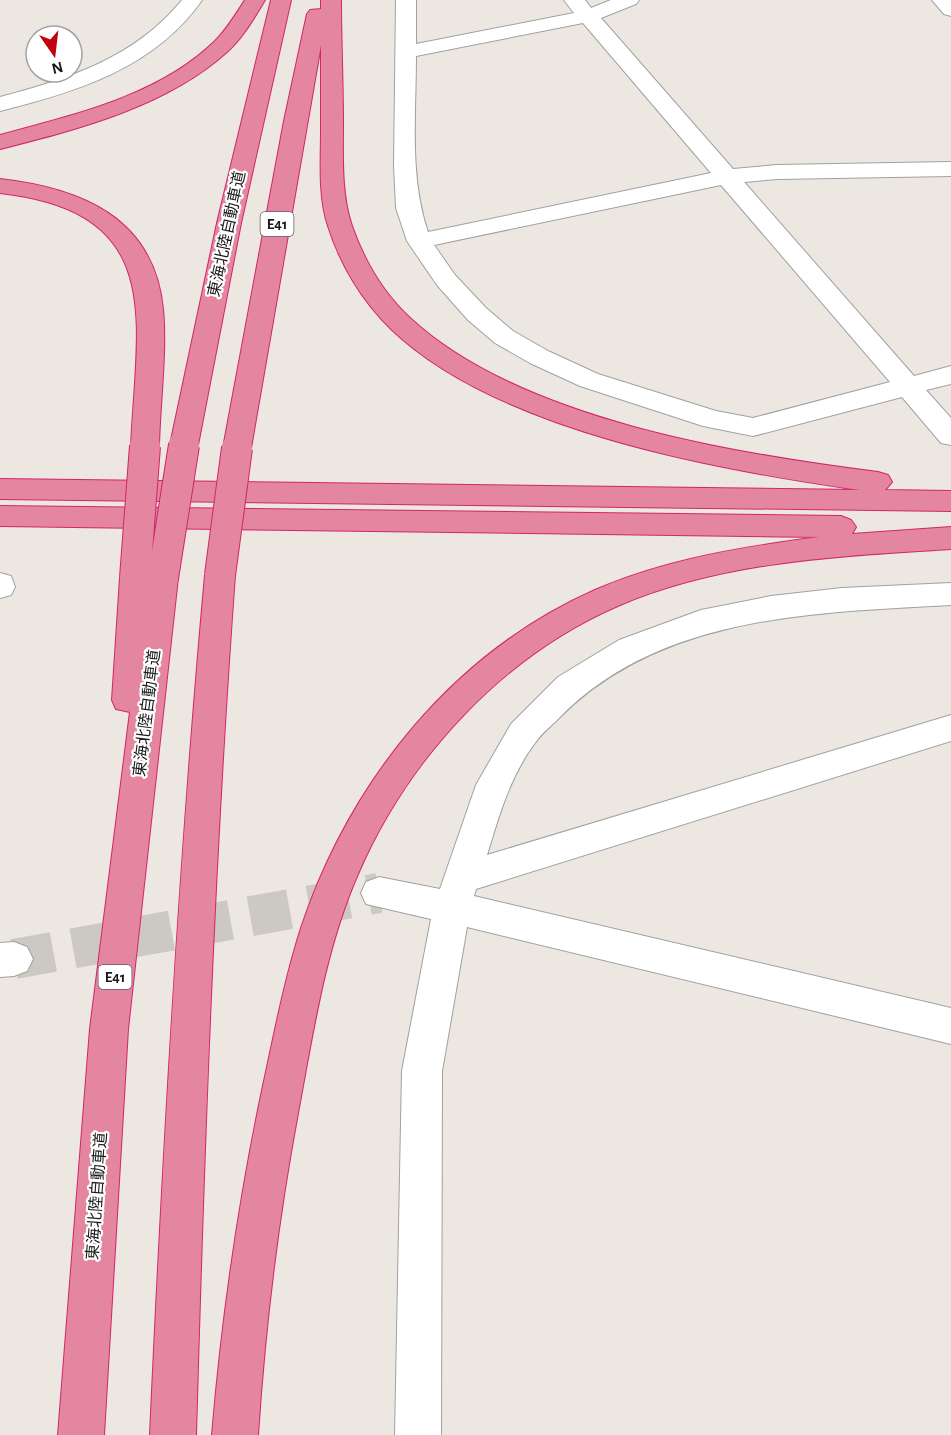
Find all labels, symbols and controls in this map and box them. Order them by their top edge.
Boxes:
north arrow [24,24,84,84]
text: N [50,58,65,77]
street label: 東海北陸自動車道 [205,170,248,298]
road number: E41 [260,212,294,236]
street label: 東海北陸自動車道 [130,648,163,778]
road number: E41 [98,965,132,989]
street label: 東海北陸自動車道 [84,1132,109,1260]

